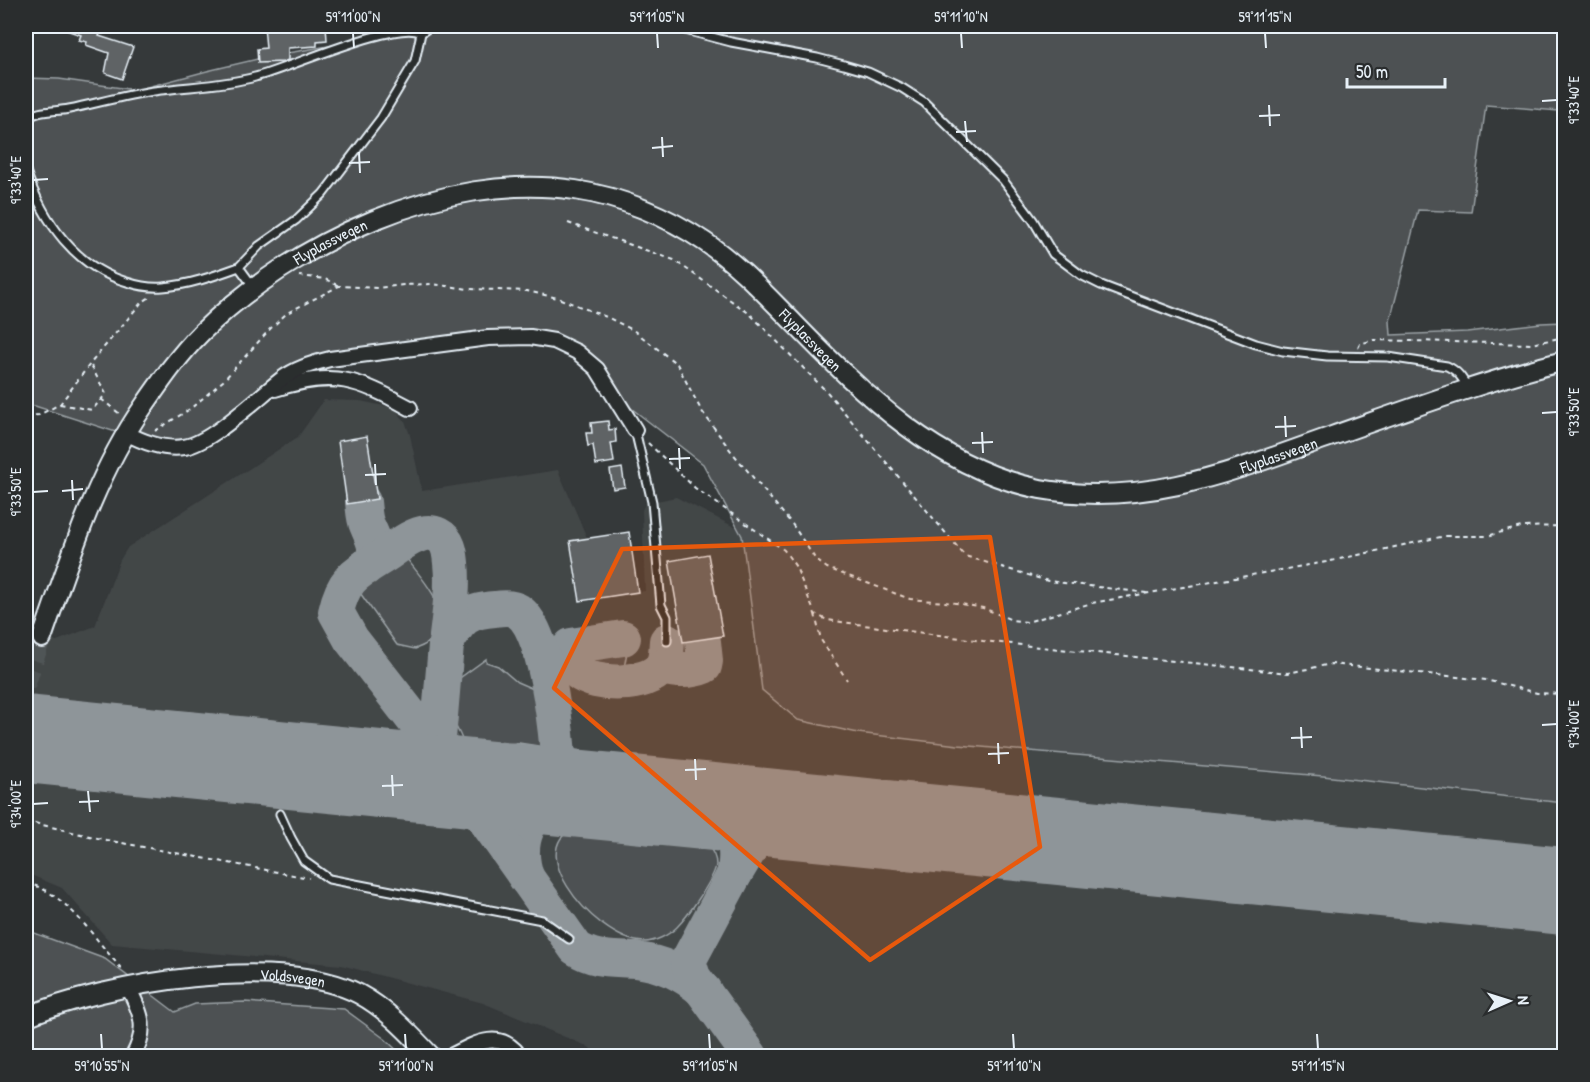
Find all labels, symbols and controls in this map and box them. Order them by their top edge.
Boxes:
text: 59°11'00"N [326,6,380,27]
text: 59°11'05"N [630,6,684,27]
text: 59°11'10"N [934,6,988,27]
text: 59°11'15"N [1239,6,1292,27]
scale bar [1347,51,1444,89]
text: 50 m [1356,59,1388,84]
text: 9°33'40"E [1563,75,1584,124]
text: 9°33'40"E [5,155,26,204]
street label: Flyplassvegen [288,213,370,270]
street label: Flyplassvegen [774,303,847,376]
text: 9°33'50"E [1563,387,1584,437]
street label: Flyplassvegen [1236,431,1320,479]
text: 9°33'50"E [5,467,26,517]
text: 9°34'00"E [1563,699,1584,748]
text: 9°34'00"E [5,779,26,828]
street label: Voldsvegen [260,963,327,992]
north arrow [1479,971,1539,1031]
text: N [1513,995,1535,1006]
text: 59°10'55"N [74,1055,130,1076]
text: 59°11'00"N [379,1055,433,1076]
text: 59°11'05"N [683,1055,737,1076]
text: 59°11'10"N [987,1055,1041,1076]
text: 59°11'15"N [1292,1055,1345,1076]

